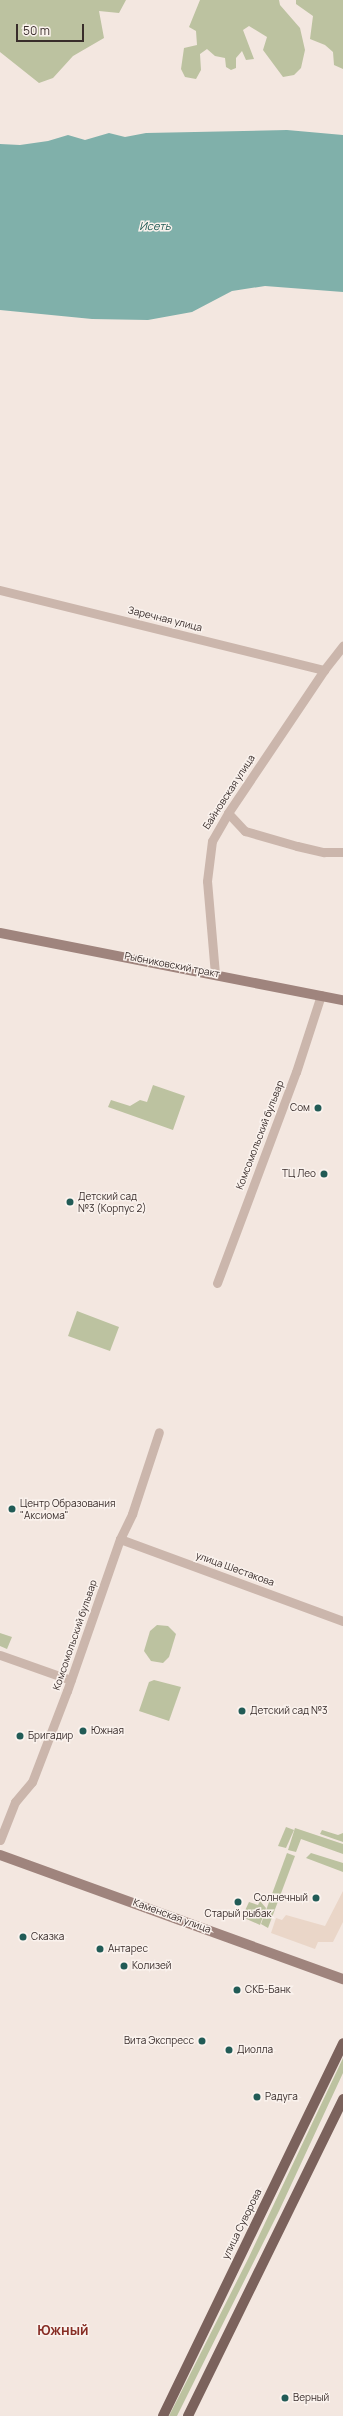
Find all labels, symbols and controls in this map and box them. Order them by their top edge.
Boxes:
scale bar [18,16,86,42]
text: 50 m [23,22,50,39]
water label: Исеть [139,219,171,233]
street label: Заречная улица [127,604,203,634]
street label: Байновская улица [200,753,258,831]
street label: Рыбниковский тракт [123,950,221,980]
street label: Комсомольский бульвар [234,1079,286,1191]
place label: Сом [290,1102,310,1114]
marker: Сом [313,1103,323,1113]
place label: ТЦ Лео [282,1168,316,1180]
marker: ТЦ Лео [319,1169,329,1179]
place label: Детский сад №3 (Корпус 2) [78,1190,146,1214]
marker: Детский сад №3 (Корпус 2) [65,1197,75,1207]
place label: Центр Образования "Аксиома" [20,1497,115,1520]
marker: Центр Образования "Аксиома" [7,1504,17,1514]
street label: улица Шестакова [194,1549,276,1589]
street label: Комсомольский бульвар [50,1578,100,1692]
place label: Детский сад №3 [250,1705,328,1717]
marker: Детский сад №3 [237,1706,247,1716]
place label: Южная [91,1725,124,1737]
marker: Южная [78,1726,88,1736]
place label: Бригадир [28,1730,73,1742]
marker: Бригадир [15,1731,25,1741]
place label: Солнечный [254,1892,308,1904]
marker: Солнечный [311,1893,321,1903]
street label: Каменская улица [131,1896,213,1936]
marker: Старый рыбак [233,1897,243,1907]
place label: Старый рыбак [205,1908,271,1920]
place label: Сказка [31,1931,64,1943]
marker: Сказка [18,1932,28,1942]
place label: Антарес [108,1943,148,1955]
marker: Антарес [95,1944,105,1954]
place label: Колизей [132,1960,171,1972]
marker: Колизей [119,1961,129,1971]
place label: СКБ-Банк [245,1984,291,1996]
marker: СКБ-Банк [232,1985,242,1995]
place label: Вита Экспресс [124,2035,194,2047]
marker: Вита Экспресс [197,2036,207,2046]
place label: Диолла [237,2044,273,2056]
marker: Диолла [224,2045,234,2055]
place label: Радуга [265,2091,298,2103]
marker: Радуга [252,2092,262,2102]
street label: улица Суворова [220,2187,264,2261]
district label: Южный [37,2322,89,2338]
place label: Верный [293,2392,329,2404]
marker: Верный [280,2393,290,2403]

